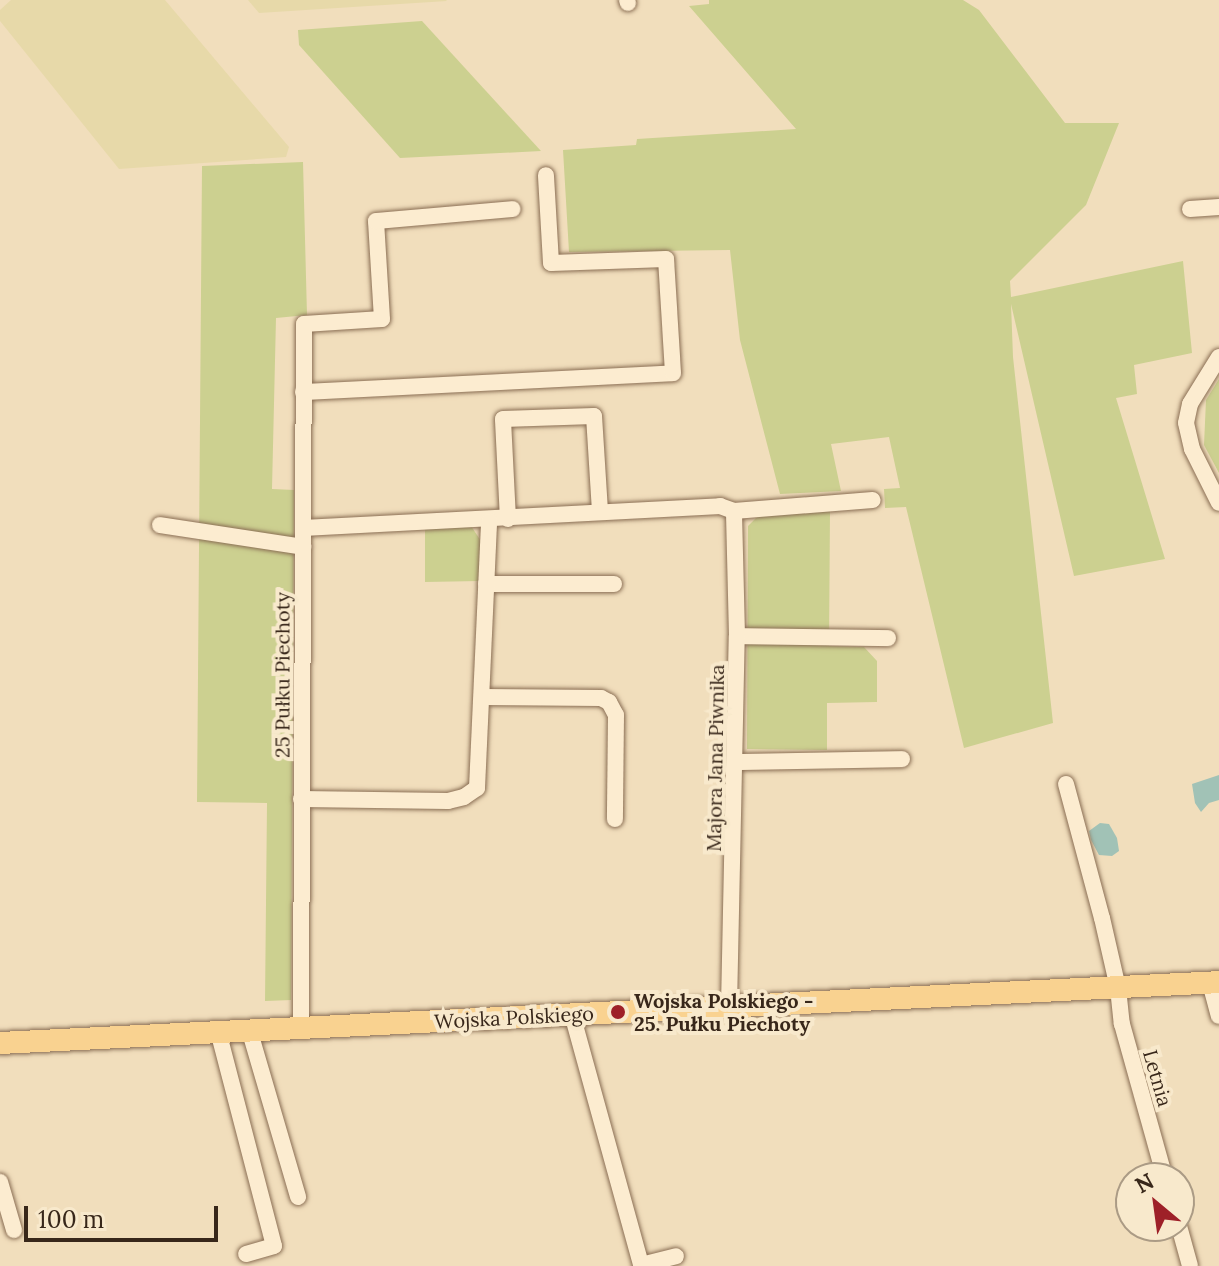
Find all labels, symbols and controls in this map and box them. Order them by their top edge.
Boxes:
street label: 25 Pułku Piechoty [270,592,294,758]
street label: Majora Jana Piwnika [701,664,729,852]
place label: Wojska Polskiego - 25. Pułku Piechoty [634,988,813,1035]
street label: Wojska Polskiego [434,1001,594,1033]
marker: Wojska Polskiego - 25. Pułku Piechoty [609,1003,627,1021]
street label: Letnia [1138,1047,1178,1109]
north arrow [1115,1162,1195,1242]
text: N [1130,1166,1159,1199]
scale bar [28,1190,222,1240]
text: 100 m [38,1204,104,1235]

